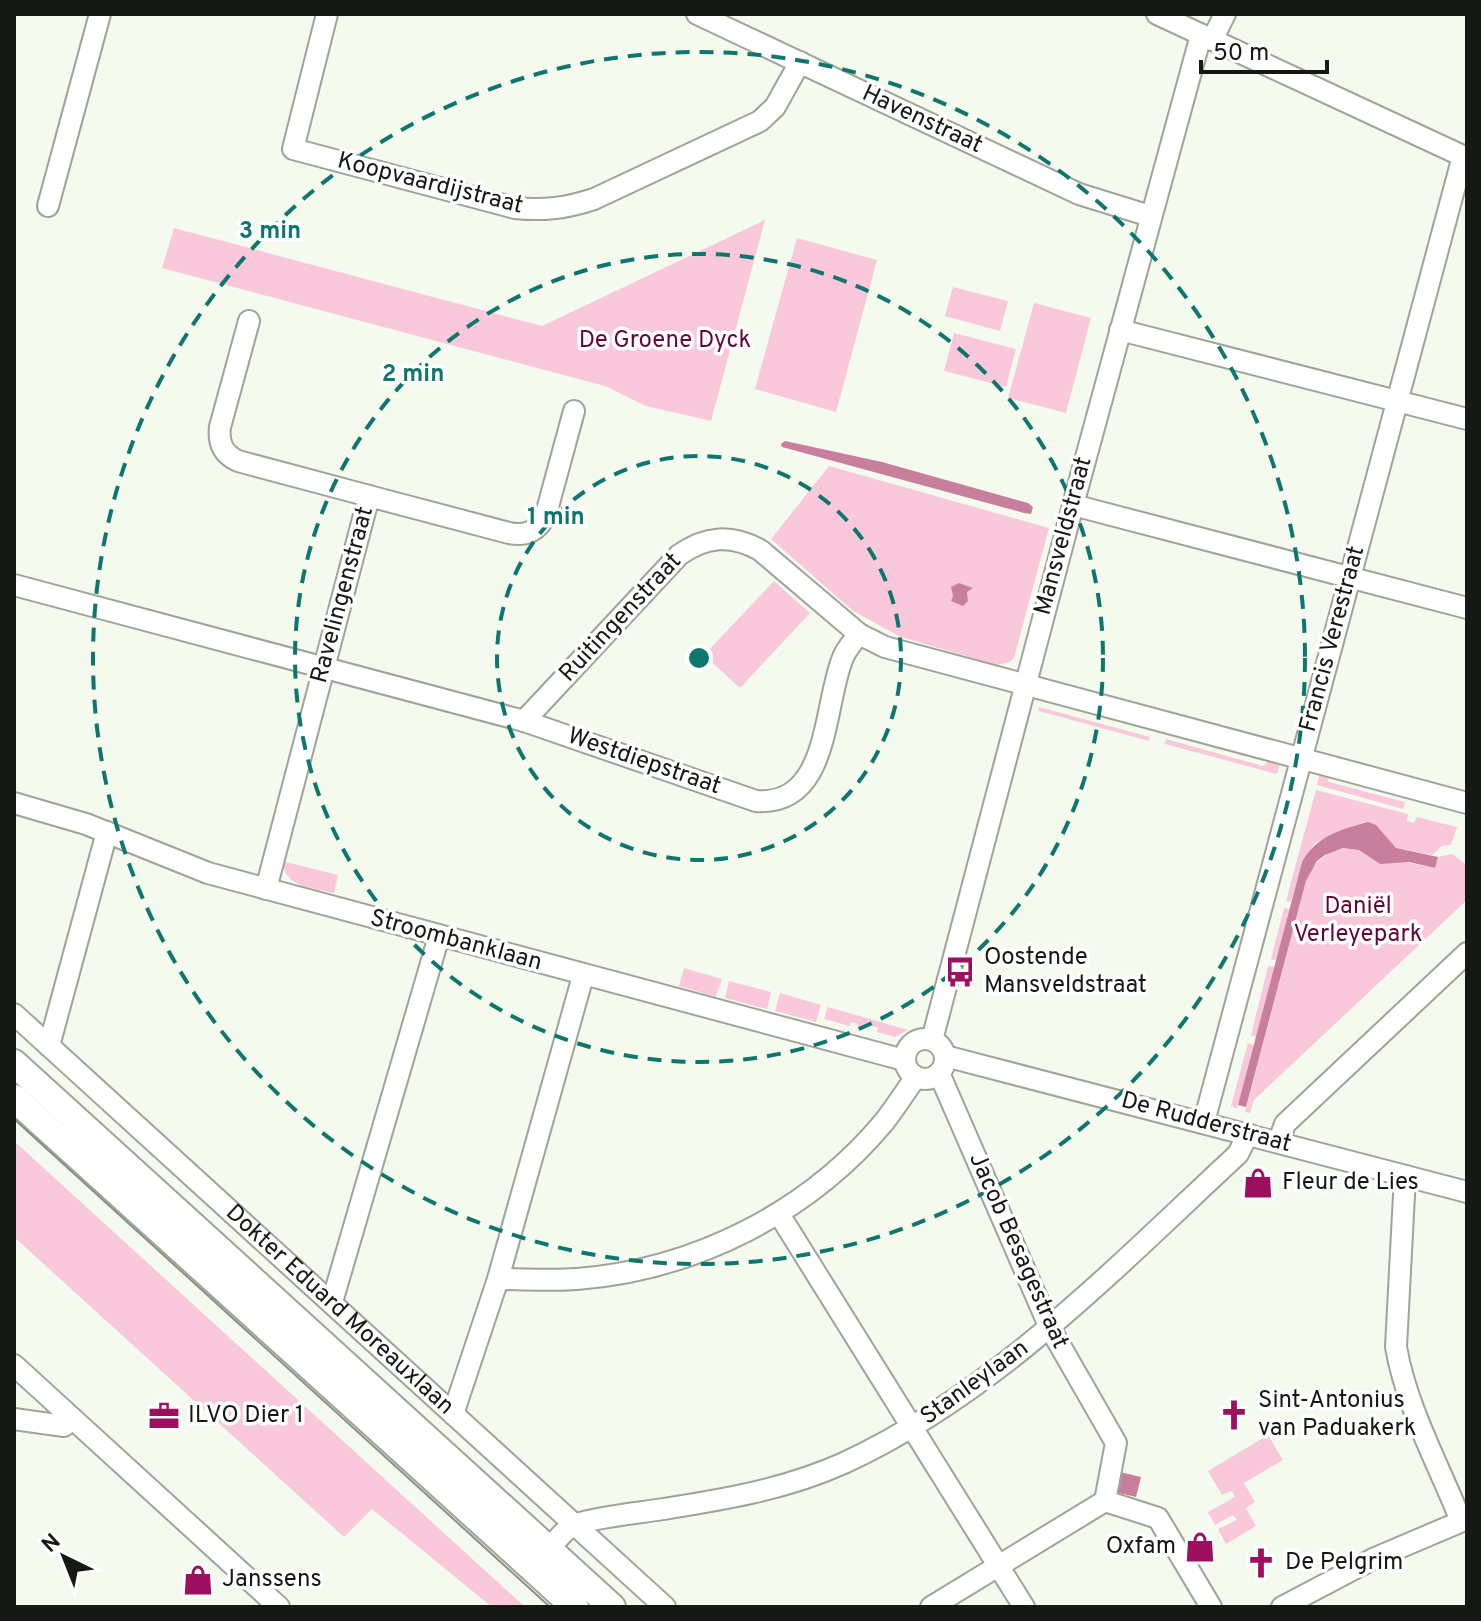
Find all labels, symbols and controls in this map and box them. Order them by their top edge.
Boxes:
scale bar [1201,24,1327,74]
text: 50 m [1213,39,1269,69]
street label: Havenstraat [857,79,987,161]
street label: Koopvaardijstraat [334,146,526,222]
text: 3 min [239,217,301,247]
park label: De Groene Dyck [579,326,751,356]
text: 2 min [382,360,444,390]
street label: Mansveldstraat [1028,454,1100,618]
street label: Ravelingenstraat [305,503,381,687]
text: 1 min [527,503,585,533]
street label: Francis Verestraat [1294,543,1372,735]
street label: Ruitingenstraat [553,547,689,689]
centre of rings [685,644,713,672]
street label: Westdiepstraat [563,722,725,802]
park label: Daniël Verleyepark [1294,892,1422,950]
street label: Stroombanklaan [367,904,545,978]
place label: Oostende Mansveldstraat [984,943,1147,1001]
bus stop icon: Oostende Mansveldstraat [943,955,977,989]
street label: De Rudderstraat [1118,1086,1294,1160]
street label: Jacob Besagestraat [961,1148,1075,1354]
shop icon: Fleur de Lies [1241,1166,1275,1200]
place label: Fleur de Lies [1282,1168,1419,1198]
street label: Dokter Eduard Moreauxlaan [219,1199,460,1422]
street label: Stanleylaan [915,1334,1035,1432]
place label: Sint-Antonius van Paduakerk [1258,1386,1416,1444]
church icon: Sint-Antonius van Paduakerk [1217,1398,1251,1432]
office icon: ILVO Dier 1 [147,1399,181,1433]
place label: ILVO Dier 1 [188,1401,304,1431]
north arrow [24,1517,104,1597]
text: N [37,1529,67,1559]
shop icon: Oxfam [1183,1530,1217,1564]
place label: Oxfam [1106,1532,1176,1562]
church icon: De Pelgrim [1244,1546,1278,1580]
place label: De Pelgrim [1285,1548,1403,1578]
shop icon: Janssens [181,1563,215,1597]
place label: Janssens [222,1565,322,1595]

